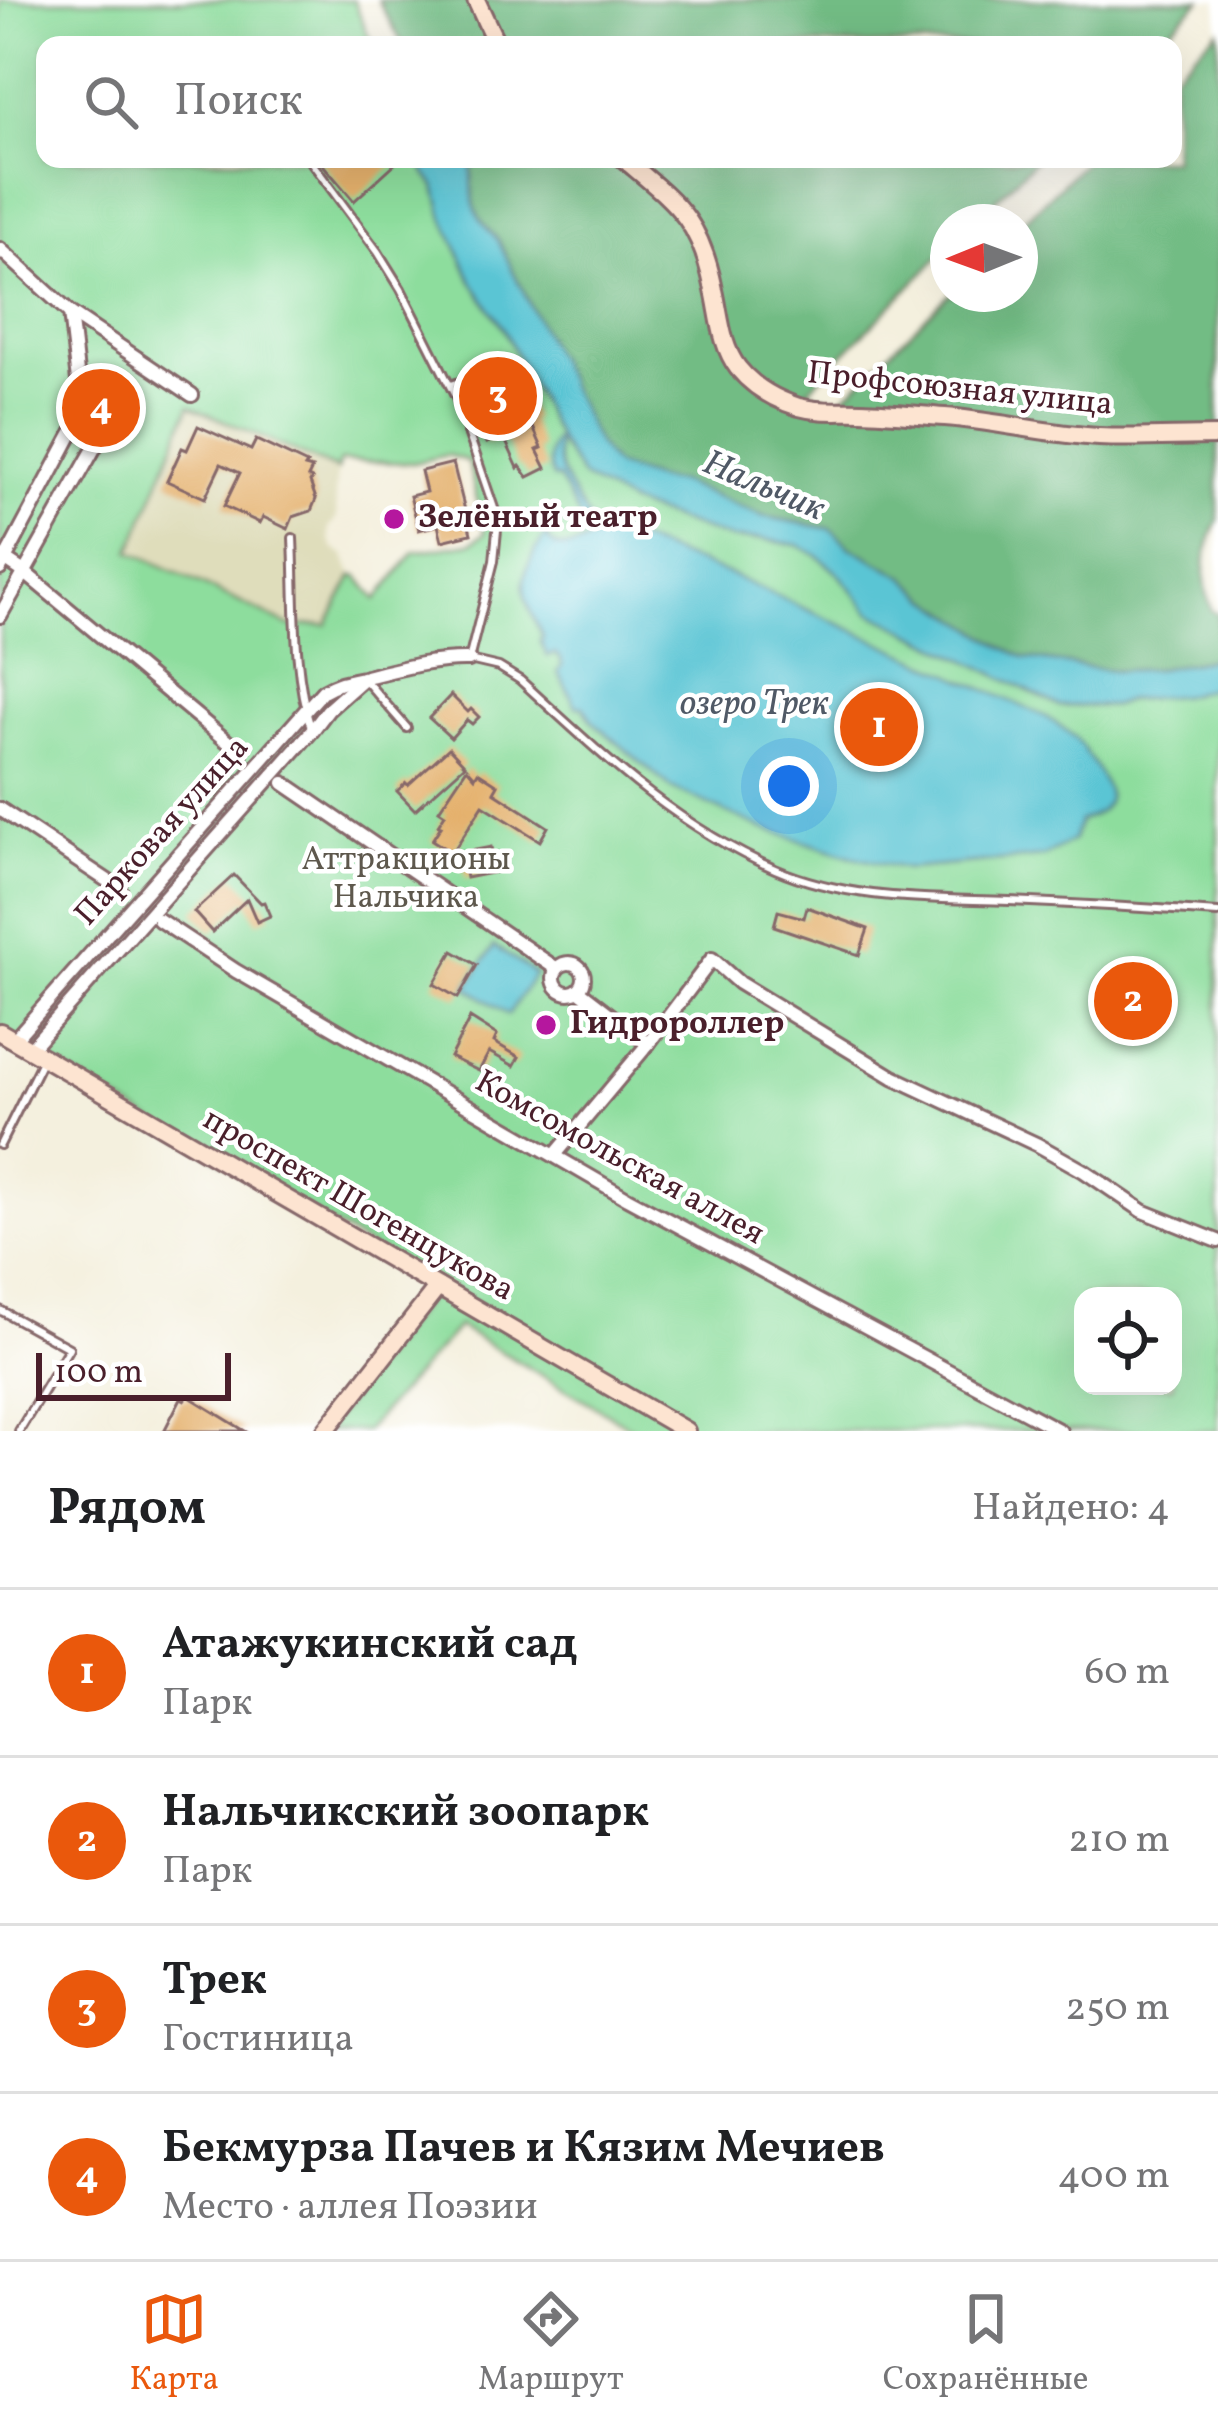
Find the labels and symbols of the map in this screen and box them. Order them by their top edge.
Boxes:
north arrow [930,204,1038,312]
pin: 3 [459,351,537,441]
street label: Профсоюзная улица [805,351,1115,429]
pin: 4 [62,363,140,453]
water label: Нальчик [694,439,833,535]
place label: Зелёный театр [418,496,658,542]
marker: Зелёный театр [381,506,407,532]
water label: озеро Трек [680,680,829,730]
pin: 1 [840,682,918,772]
street label: Парковая улица [65,727,261,937]
your location [759,756,819,816]
park label: Аттракционы Нальчика [301,838,511,922]
pin: 2 [1094,956,1172,1046]
place label: Гидророллер [570,1002,784,1048]
marker: Гидророллер [533,1012,559,1038]
street label: Комсомольская аллея [466,1060,772,1258]
street label: проспект Шогенцукова [194,1098,522,1314]
scale bar [36,1347,231,1400]

